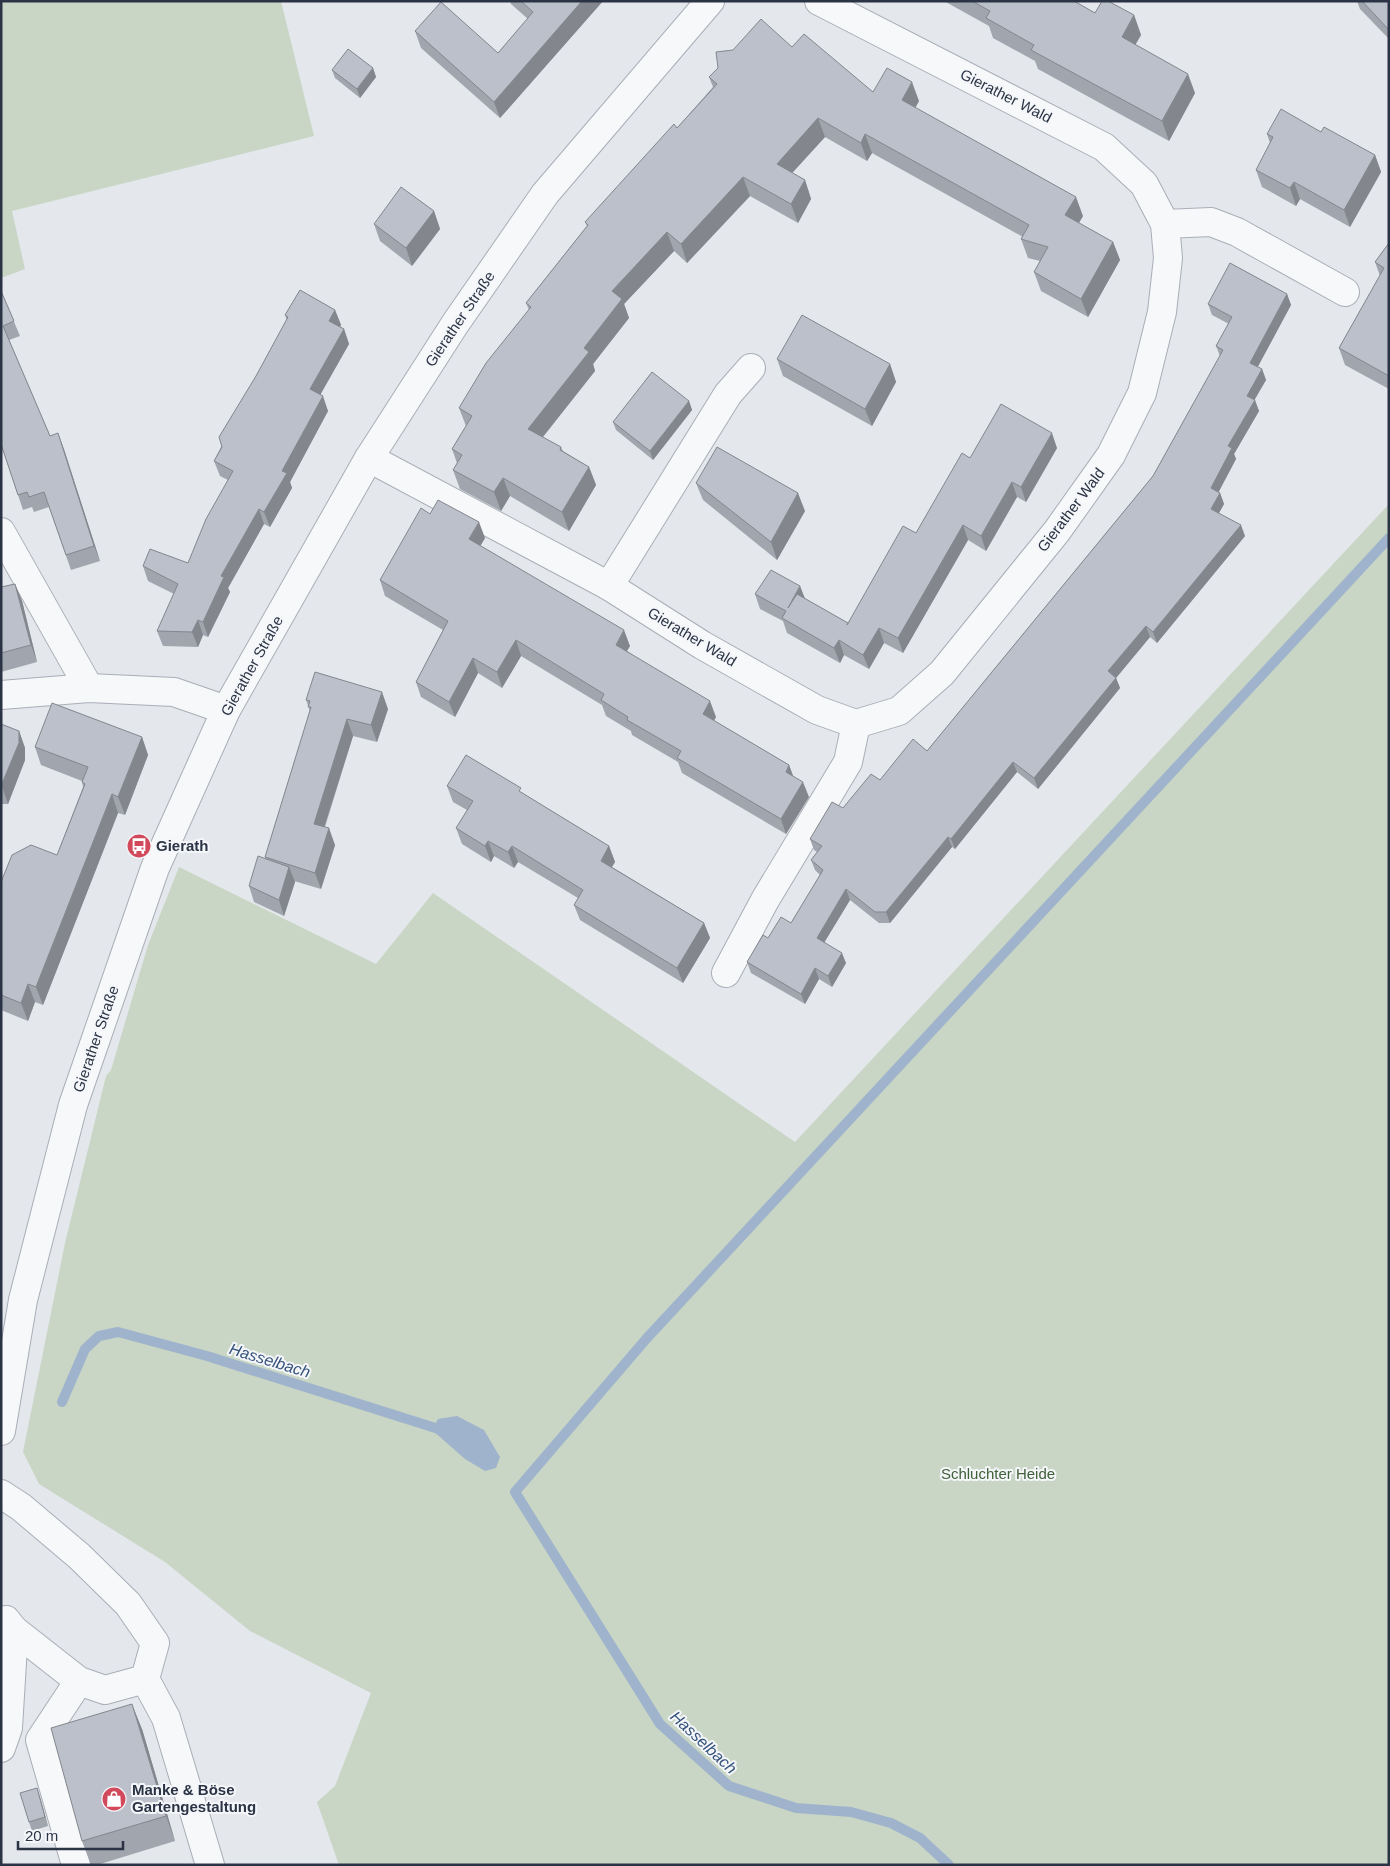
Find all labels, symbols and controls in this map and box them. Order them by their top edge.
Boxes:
street label: Gierather Wald [958,65,1055,126]
street label: Gierather Straße [421,268,498,370]
street label: Gierather Wald [1034,465,1108,555]
street label: Gierather Wald [645,603,740,670]
street label: Gierather Straße [217,613,286,719]
bus stop icon: Gierath [126,833,152,859]
place label: Gierath [156,837,209,854]
street label: Gierather Straße [69,983,122,1094]
water label: Hasselbach [227,1340,312,1381]
park label: Schluchter Heide [941,1465,1055,1482]
water label: Hasselbach [667,1708,740,1777]
place label: Manke & Böse Gartengestaltung [132,1781,256,1815]
shop icon: Manke & Böse Gartengestaltung [101,1786,127,1812]
scale bar [18,1818,122,1850]
text: 20 m [25,1827,58,1844]

